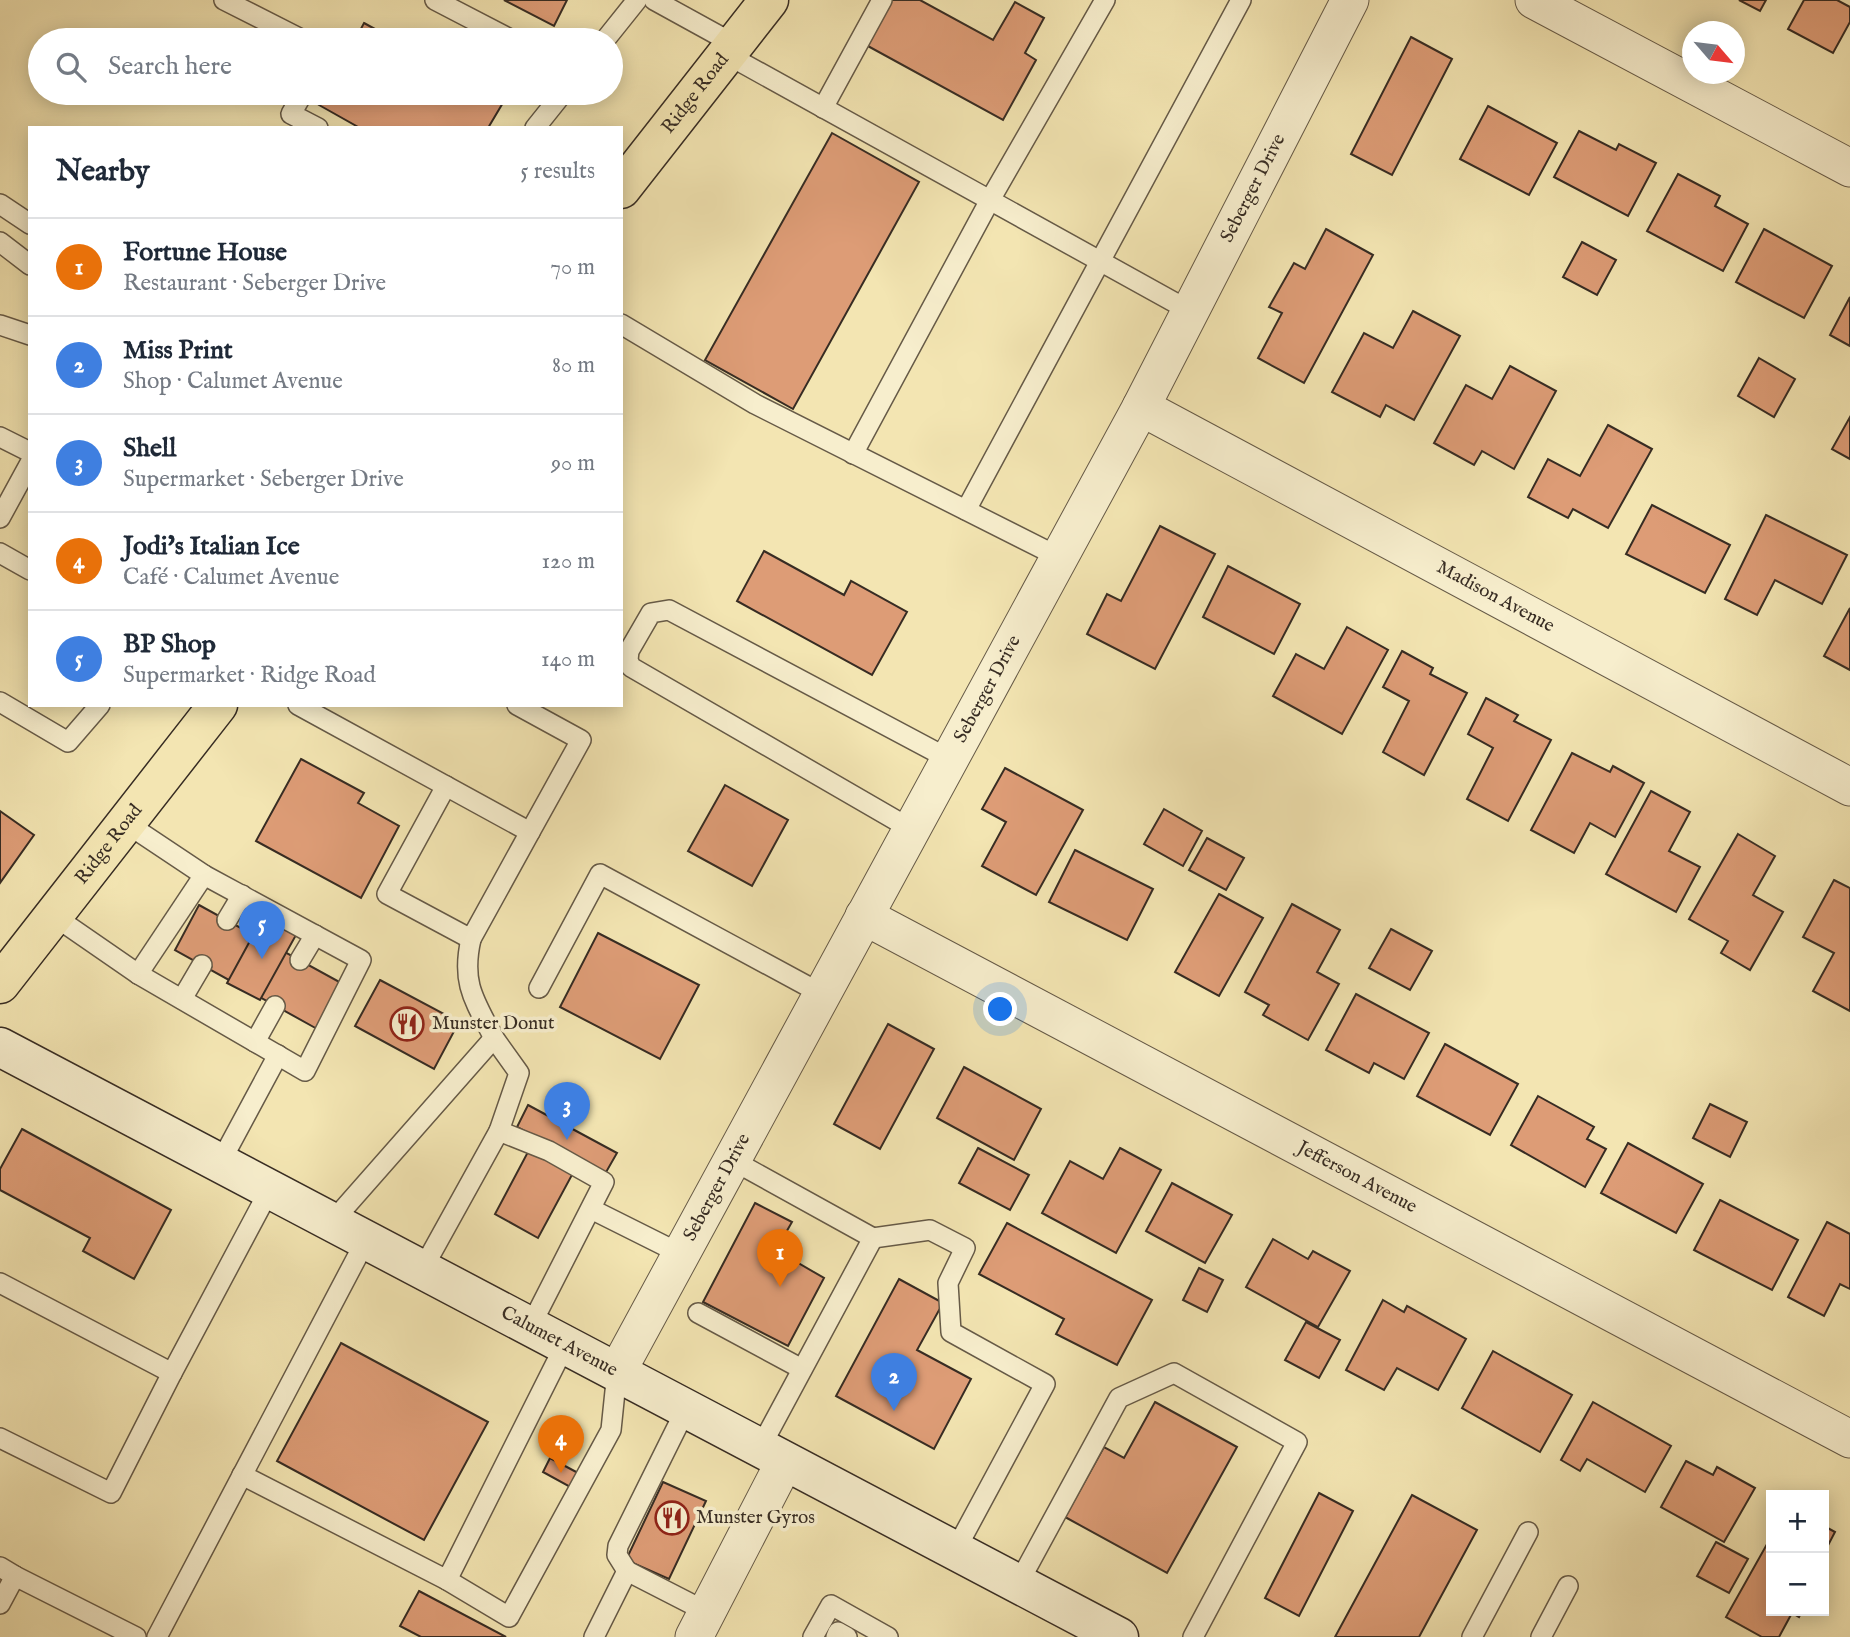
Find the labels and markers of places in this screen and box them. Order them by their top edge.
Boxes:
pin: 5 [239,901,285,959]
restaurant icon: Munster Donut [388,1005,426,1043]
place label: Munster Donut [432,1012,555,1036]
pin: 3 [544,1082,590,1140]
pin: 1 [757,1229,803,1287]
pin: 2 [871,1353,917,1411]
pin: 4 [538,1415,584,1473]
restaurant icon: Munster Gyros [653,1499,691,1537]
place label: Munster Gyros [696,1506,815,1530]

